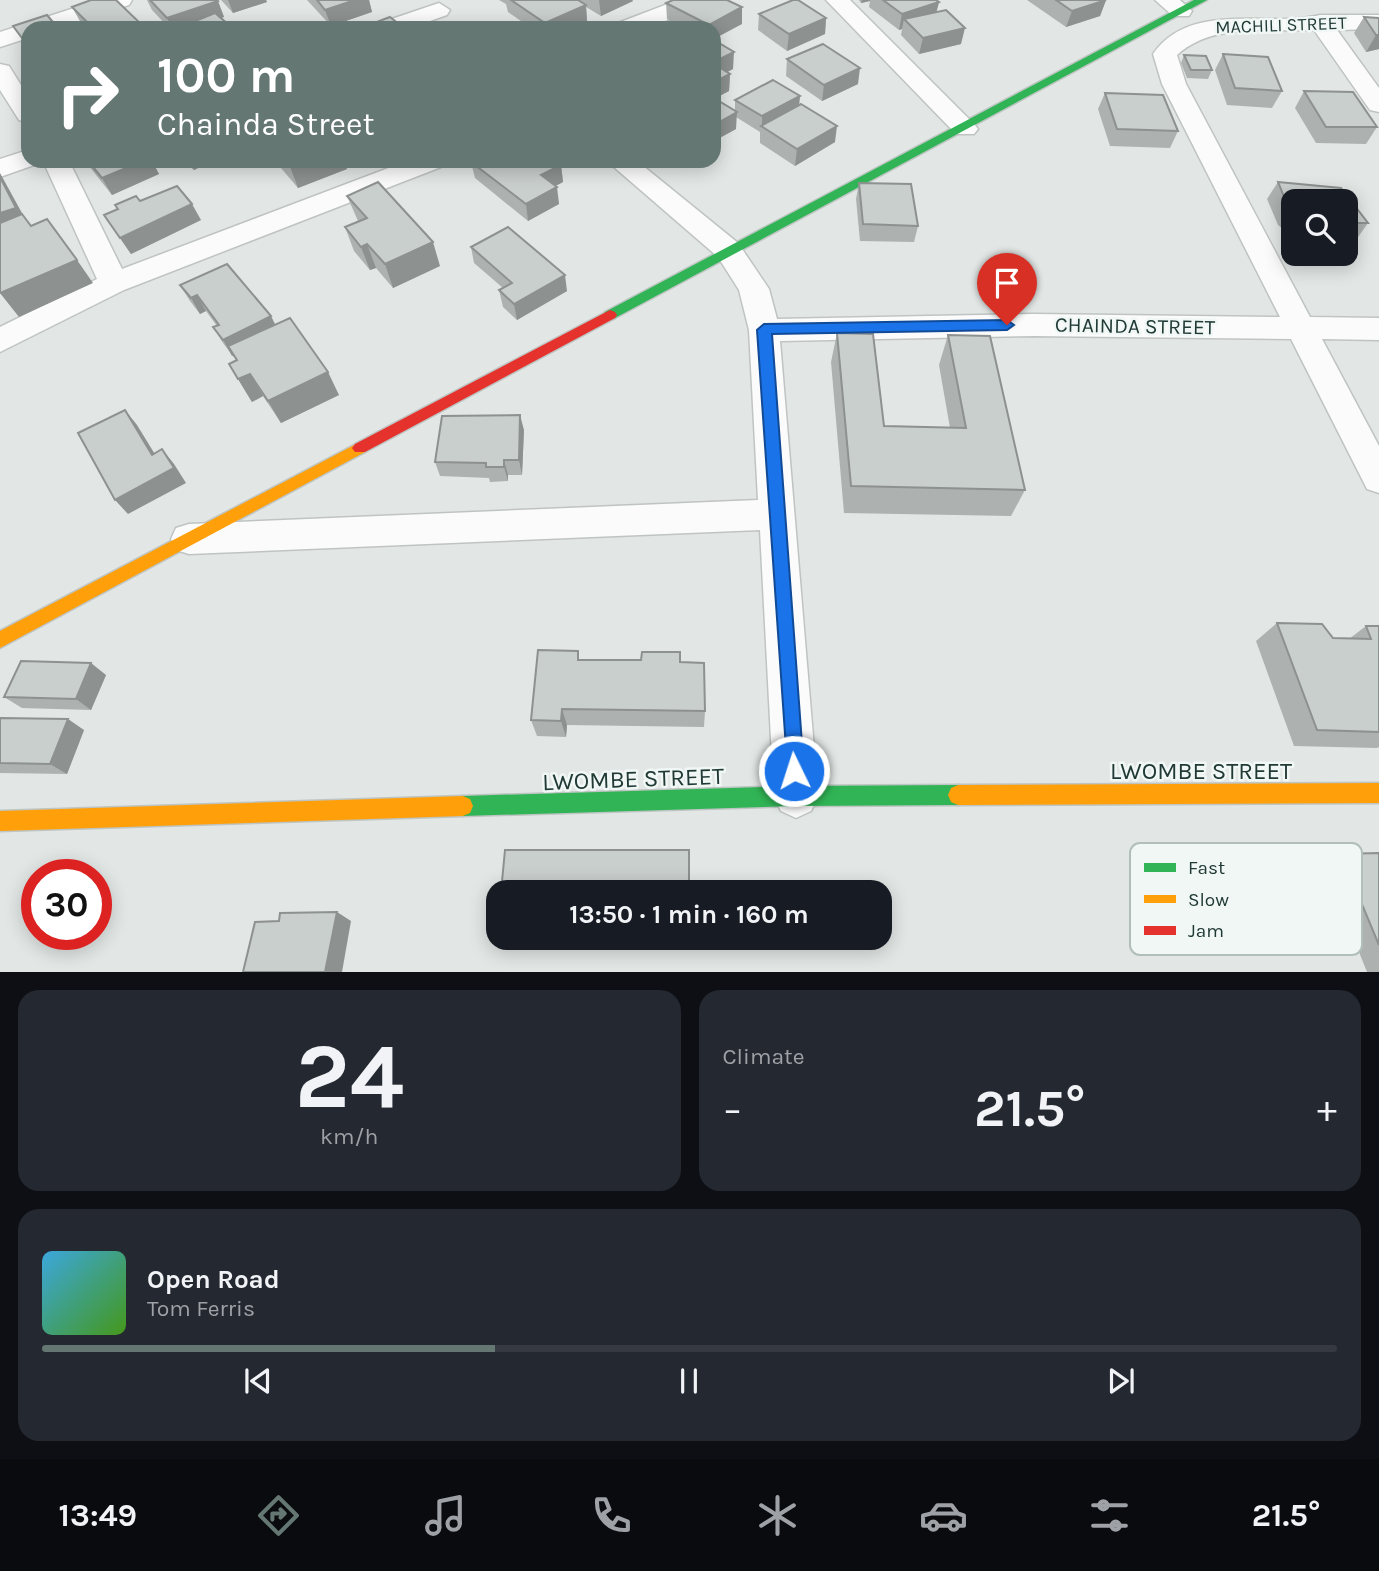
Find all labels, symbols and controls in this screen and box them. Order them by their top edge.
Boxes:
street label: MACHILI STREET [1215,12,1347,38]
text: 100 m [157,47,295,104]
icon: right [42,49,133,140]
text: Chainda Street [157,106,374,143]
map controls [1281,189,1358,266]
button: search [1281,189,1358,266]
pin [977,253,1037,325]
icon: arrive [988,264,1026,302]
street label: CHAINDA STREET [1055,313,1216,339]
position arrow [757,734,831,808]
street label: LWOMBE STREET [1110,757,1292,785]
street label: LWOMBE STREET [542,762,724,796]
legend [1130,843,1362,955]
text: Fast [1188,857,1225,879]
speed limit sign: 30 [21,859,112,950]
text: Slow [1188,889,1229,911]
text: 13:50 · 1 min · 160 m [569,899,809,930]
text: Jam [1188,920,1224,942]
text: 24 [295,1024,404,1130]
text: Climate [723,1043,805,1070]
text: 21.5° [974,1078,1086,1139]
text: − [723,1087,742,1132]
text: + [1317,1087,1337,1132]
text: km/h [320,1123,378,1150]
text: Open Road [147,1264,280,1295]
text: Tom Ferris [147,1295,255,1322]
icon: previous [239,1362,277,1400]
icon: pause [670,1362,708,1400]
icon: next [1102,1362,1140,1400]
icon: directions [254,1491,303,1540]
icon: music [421,1491,470,1540]
icon: phone [587,1491,636,1540]
icon: climate [753,1491,802,1540]
icon: car [919,1491,968,1540]
icon: filters [1085,1491,1134,1540]
text: 13:49 [59,1497,137,1534]
text: 21.5° [1252,1497,1320,1534]

